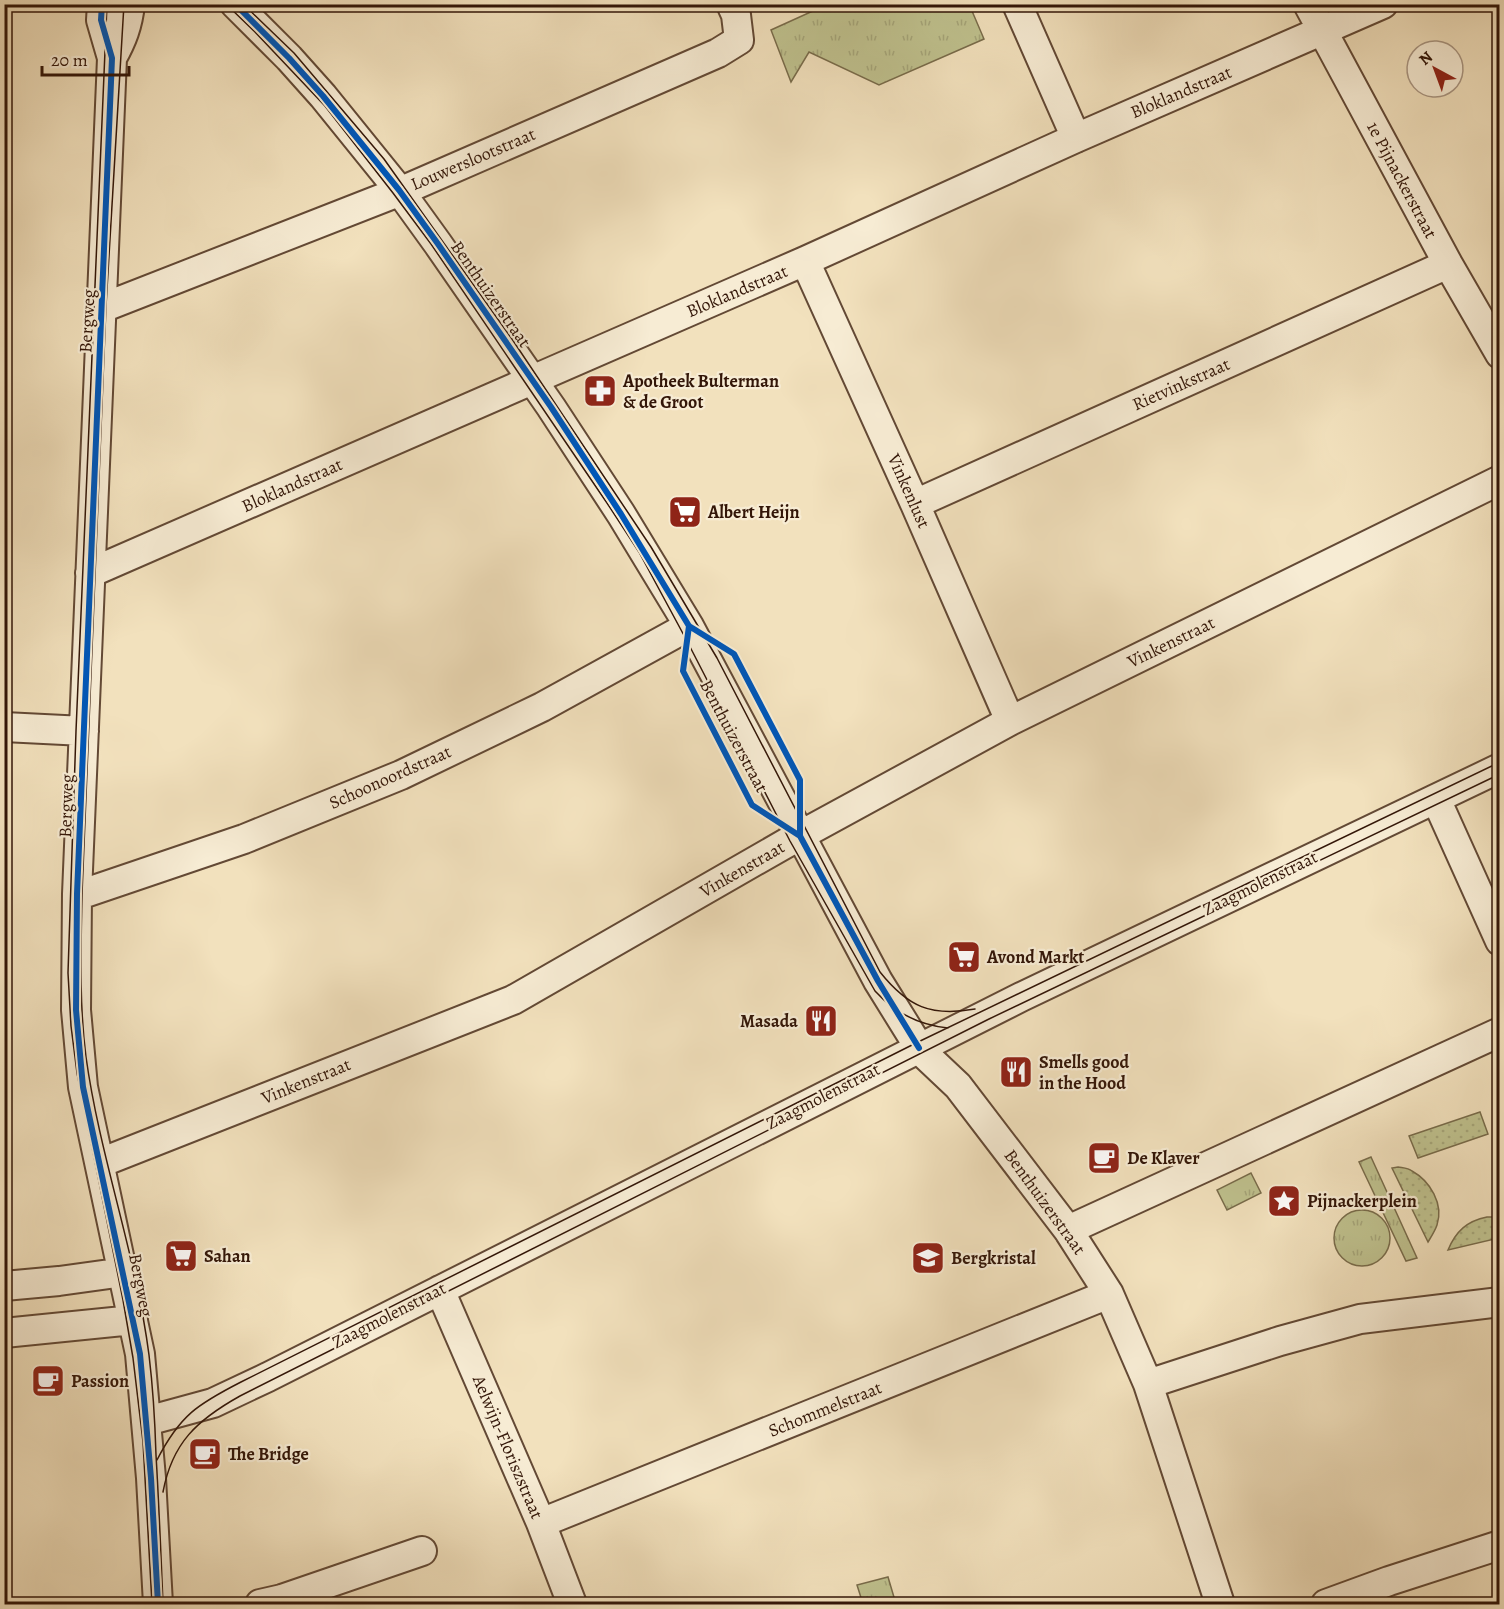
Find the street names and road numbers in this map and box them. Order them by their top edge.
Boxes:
street label: Bloklandstraat [1127,60,1235,124]
street label: 1e Pijnackerstraat [1361,117,1443,243]
street label: Louwerslootstraat [407,122,539,196]
street label: Benthuizerstraat [445,236,537,352]
street label: Bloklandstraat [683,259,791,323]
street label: Bergweg [73,288,101,354]
street label: Rietvinkstraat [1128,352,1234,416]
street label: Vinkenlust [882,449,936,532]
street label: Bloklandstraat [238,452,346,518]
street label: Vinkenstraat [1122,611,1219,674]
street label: Benthuizerstraat [694,675,774,797]
street label: Schoonoordstraat [325,739,455,815]
street label: Bergweg [53,774,79,838]
street label: Vinkenstraat [694,835,789,903]
street label: Zaagmolenstraat [1199,845,1321,921]
street label: Vinkenstraat [257,1052,354,1110]
street label: Zaagmolenstraat [762,1057,884,1135]
street label: Benthuizerstraat [999,1144,1091,1260]
street label: Bergweg [123,1251,159,1319]
street label: Zaagmolenstraat [328,1276,450,1354]
street label: Aelwijn-Floriszstraat [467,1371,549,1523]
street label: Schommelstraat [765,1375,885,1443]

